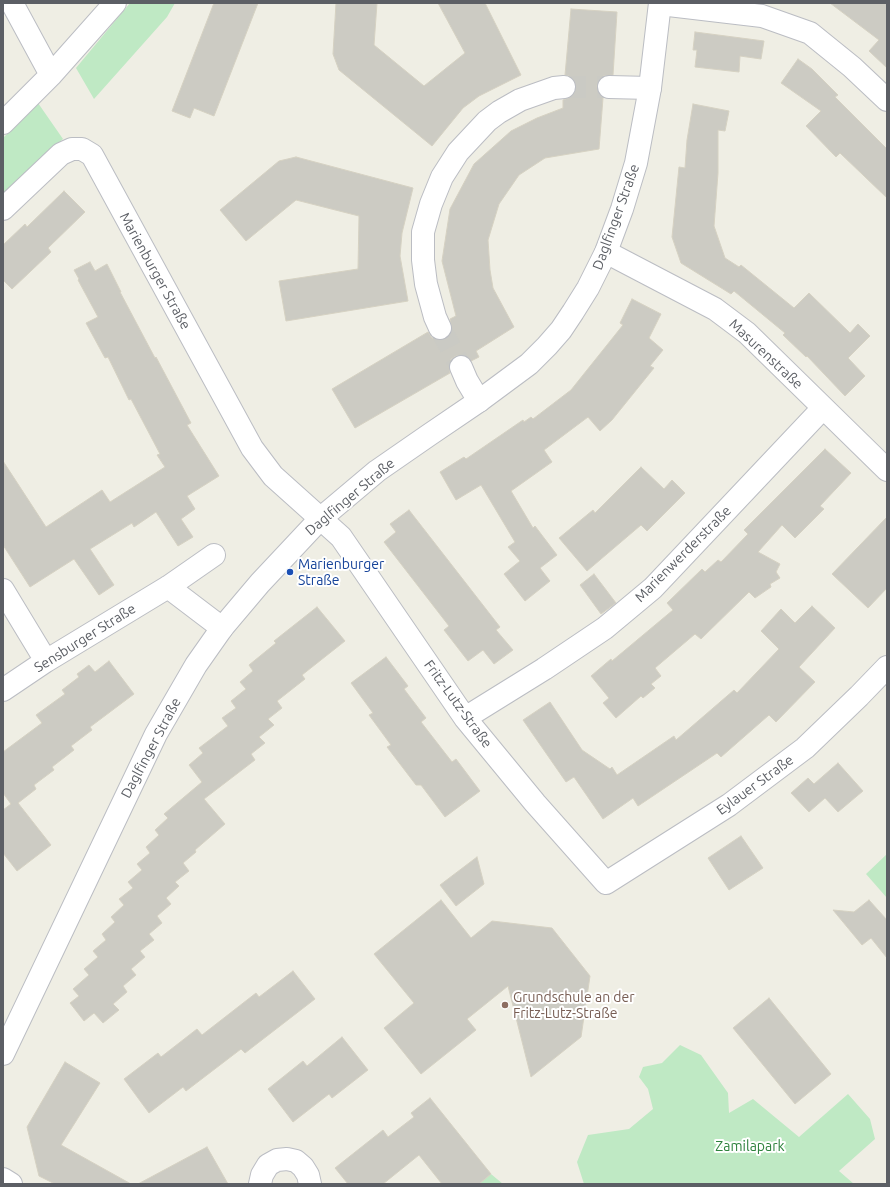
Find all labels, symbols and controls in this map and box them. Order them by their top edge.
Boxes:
street label: Daglfinger Straße [589,162,643,272]
street label: Marienburger Straße [116,210,194,332]
street label: Masurenstraße [726,316,806,392]
street label: Daglfinger Straße [302,455,398,539]
street label: Marienwerderstraße [631,502,735,606]
place label: Marienburger Straße [298,556,384,588]
marker: Marienburger Straße [285,567,295,577]
street label: Sensburger Straße [31,600,139,676]
street label: Fritz-Lutz-Straße [421,657,495,751]
street label: Daglfinger Straße [117,695,185,801]
street label: Eylauer Straße [713,751,797,819]
place label: Grundschule an der Fritz-Lutz-Straße [513,989,635,1022]
marker: Grundschule an der Fritz-Lutz-Straße [500,1000,510,1010]
park label: Zamilapark [715,1138,785,1154]

